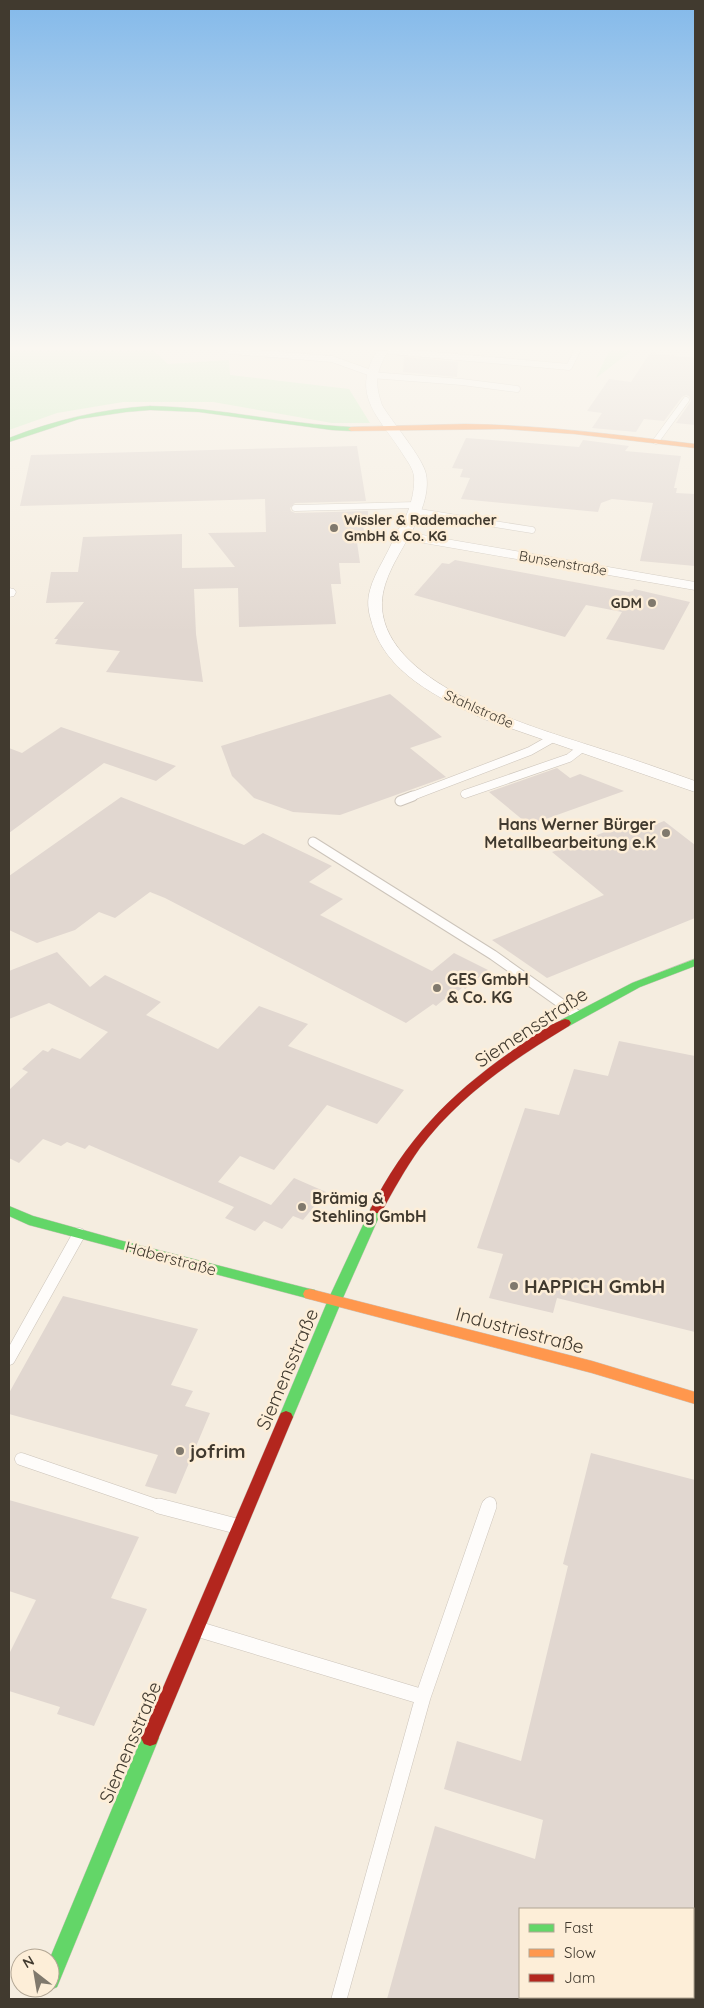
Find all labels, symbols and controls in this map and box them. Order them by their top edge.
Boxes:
place label: Wissler & Rademacher GmbH & Co. KG [344,511,497,545]
marker: Wissler & Rademacher GmbH & Co. KG [328,522,340,534]
street label: Bunsenstraße [518,546,609,580]
place label: GDM [611,594,642,612]
marker: GDM [646,597,658,609]
street label: Stahlstraße [442,686,516,732]
place label: Hans Werner Bürger Metallbearbeitung e.K [484,814,656,852]
marker: Hans Werner Bürger Metallbearbeitung e.K [660,827,672,839]
place label: GES GmbH & Co. KG [447,969,529,1007]
marker: GES GmbH & Co. KG [431,982,443,994]
street label: Siemensstraße [470,982,592,1072]
place label: Brämig & Stehling GmbH [312,1188,427,1226]
marker: Brämig & Stehling GmbH [296,1201,308,1213]
street label: Haberstraße [123,1236,219,1280]
place label: HAPPICH GmbH [524,1274,665,1298]
marker: HAPPICH GmbH [508,1280,520,1292]
street label: Industriestraße [453,1301,587,1359]
street label: Siemensstraße [251,1305,323,1433]
place label: jofrim [189,1439,246,1463]
marker: jofrim [174,1445,186,1457]
street label: Siemensstraße [94,1678,166,1806]
legend [519,1908,694,1998]
text: Fast [564,1918,593,1937]
text: Slow [564,1943,596,1962]
north arrow [10,1948,60,1998]
text: N [19,1951,37,1972]
text: Jam [564,1968,595,1987]

